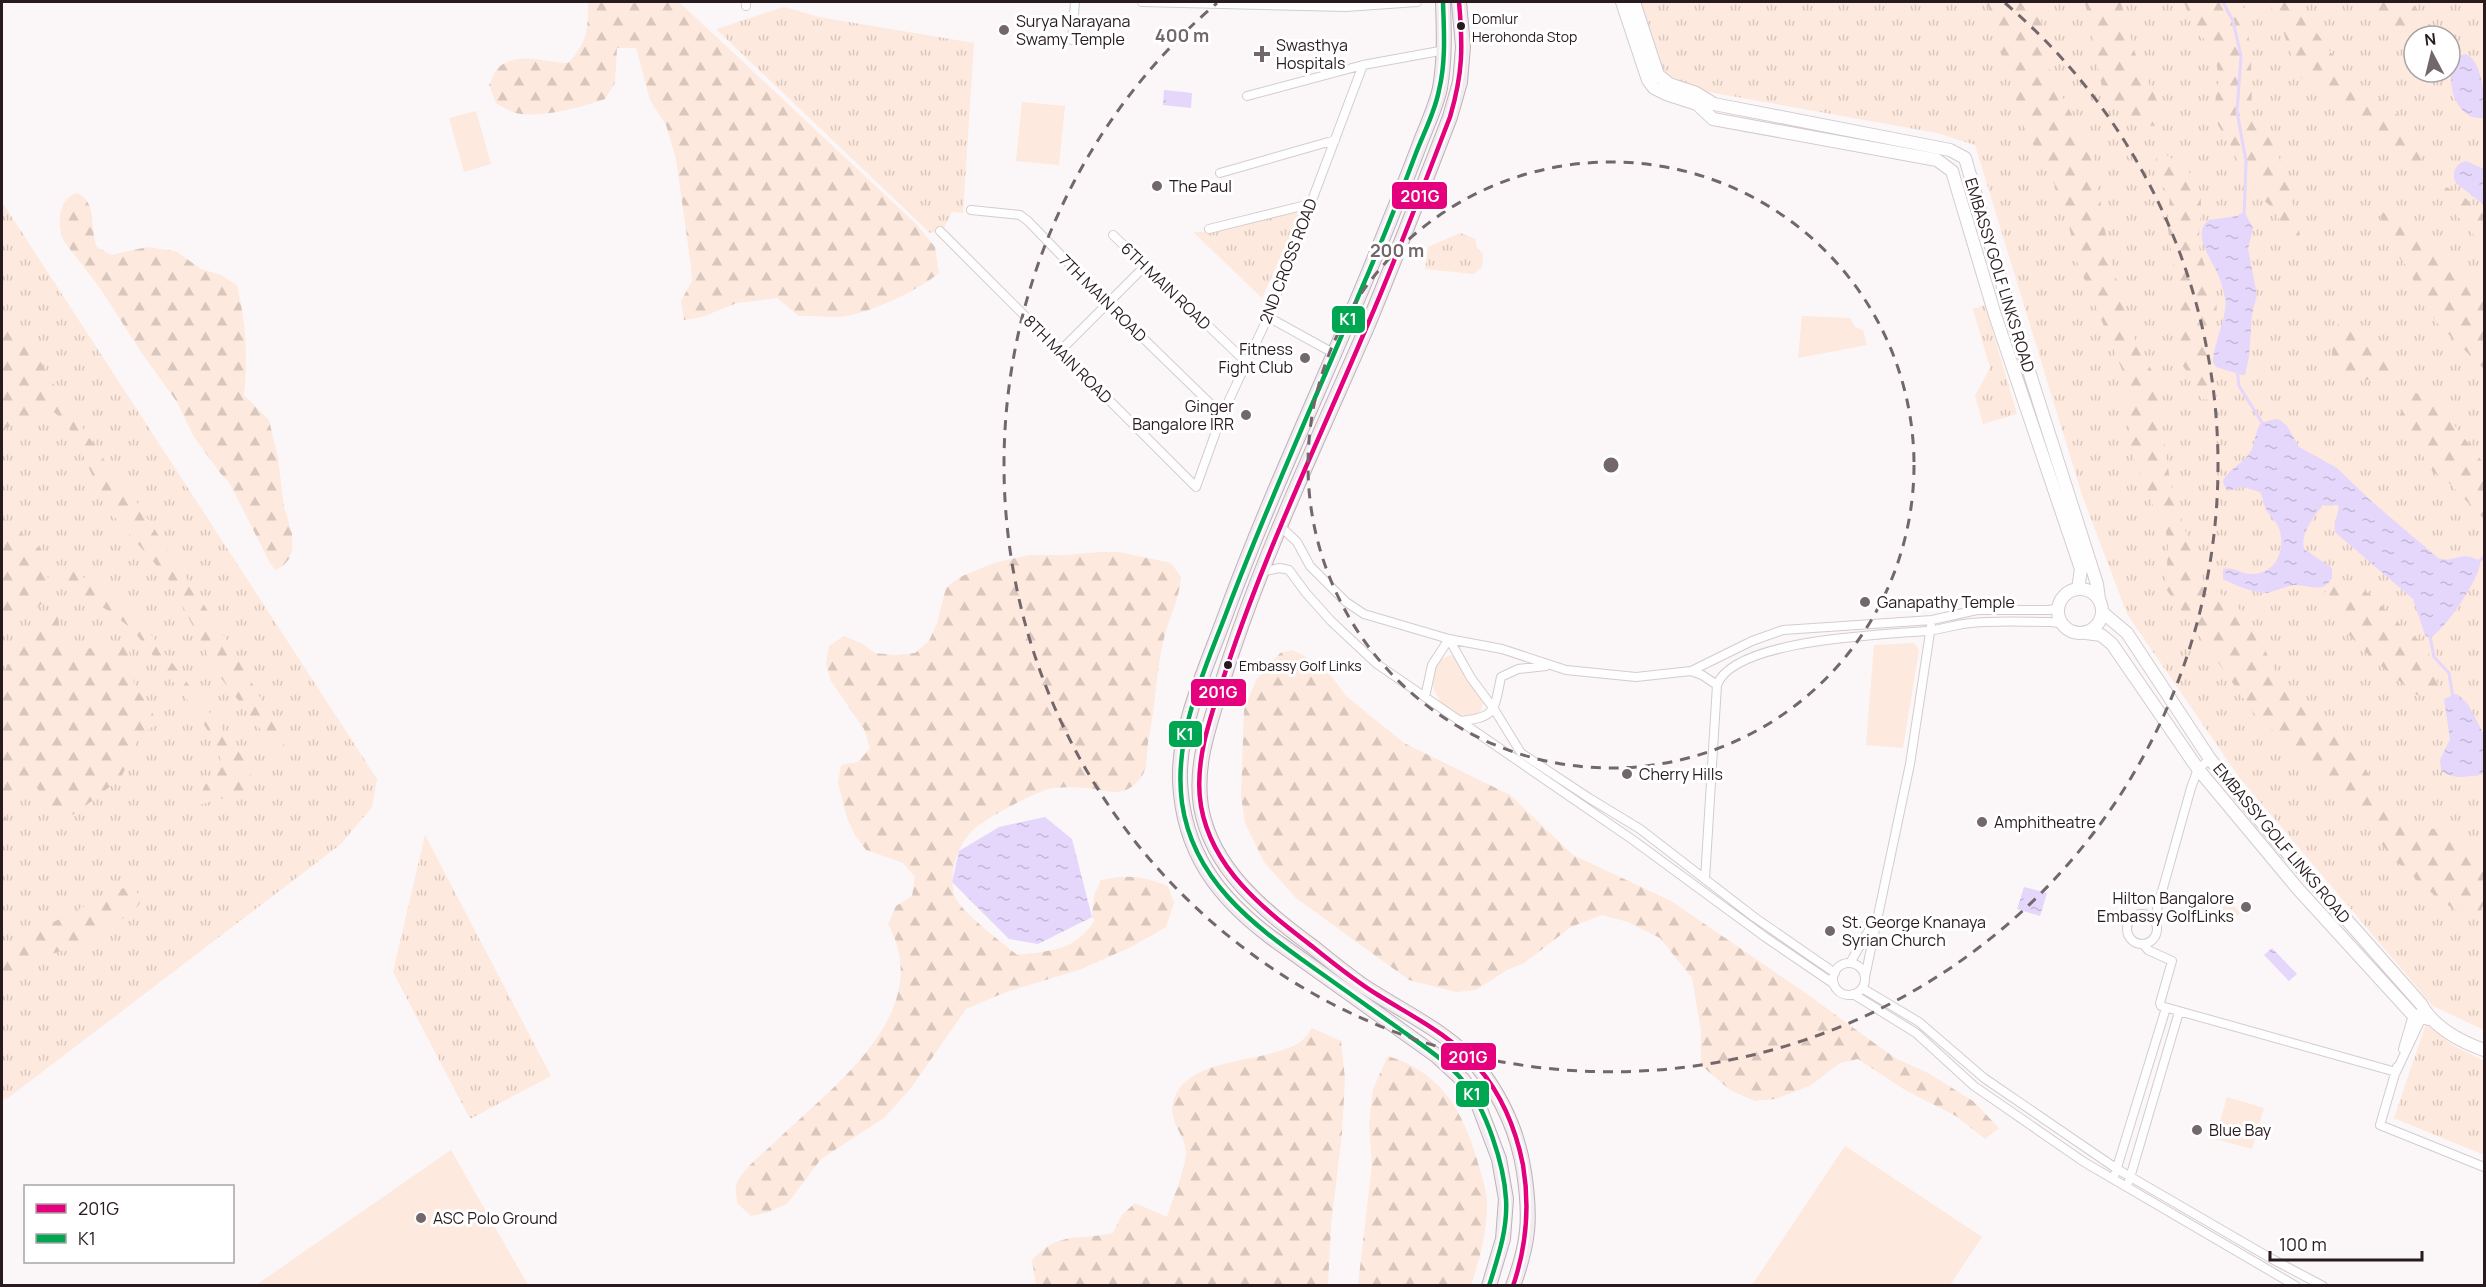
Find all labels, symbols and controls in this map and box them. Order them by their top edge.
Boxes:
place label: Domlur Herohonda Stop [1472,9,1577,46]
place label: Surya Narayana Swamy Temple [1016,10,1130,50]
marker: Domlur Herohonda Stop [1455,20,1467,32]
marker: Surya Narayana Swamy Temple [997,23,1011,37]
text: 400 m [1155,23,1209,47]
north arrow [2402,24,2462,84]
text: N [2423,27,2437,51]
place label: Swasthya Hospitals [1276,34,1348,74]
marker: Swasthya Hospitals [1253,45,1271,63]
place label: The Paul [1169,175,1232,197]
street label: EMBASSY GOLF LINKS ROAD [1960,175,2040,375]
marker: The Paul [1150,179,1164,193]
line badge: 201G [1391,181,1448,210]
text: 201G [1401,185,1440,207]
street label: 2ND CROSS ROAD [1254,195,1322,327]
street label: 6TH MAIN ROAD [1116,237,1216,335]
text: 200 m [1370,238,1424,262]
street label: 7TH MAIN ROAD [1054,249,1152,347]
line badge: K1 [1331,305,1366,334]
text: K1 [1339,308,1357,330]
street label: 8TH MAIN ROAD [1019,310,1117,408]
place label: Fitness Fight Club [1218,338,1293,378]
marker: Fitness Fight Club [1298,351,1312,365]
place label: Ginger Bangalore IRR [1132,395,1234,435]
marker: Ginger Bangalore IRR [1239,408,1253,422]
centre of rings [1601,455,1621,475]
place label: Ganapathy Temple [1877,591,2015,613]
marker: Ganapathy Temple [1858,595,1872,609]
place label: Embassy Golf Links [1239,656,1362,675]
marker: Embassy Golf Links [1222,659,1234,671]
line badge: 201G [1190,678,1247,707]
text: 201G [1199,681,1238,703]
line badge: K1 [1168,720,1203,748]
text: K1 [1176,723,1194,745]
street label: EMBASSY GOLF LINKS ROAD [2208,758,2356,928]
place label: Cherry Hills [1639,763,1723,785]
marker: Cherry Hills [1620,767,1634,781]
place label: Amphitheatre [1994,811,2096,833]
marker: Amphitheatre [1975,815,1989,829]
place label: Hilton Bangalore Embassy GolfLinks [2097,887,2234,927]
marker: Hilton Bangalore Embassy GolfLinks [2239,900,2253,914]
place label: St. George Knanaya Syrian Church [1842,911,1986,951]
marker: St. George Knanaya Syrian Church [1823,924,1837,938]
line badge: 201G [1440,1042,1497,1071]
text: 201G [1449,1046,1488,1068]
line badge: K1 [1455,1080,1490,1108]
text: K1 [1463,1083,1481,1105]
place label: Blue Bay [2209,1119,2272,1141]
marker: Blue Bay [2190,1123,2204,1137]
legend [24,1185,234,1263]
text: 201G [78,1196,119,1220]
place label: ASC Polo Ground [433,1207,558,1229]
marker: ASC Polo Ground [414,1211,428,1225]
scale bar [2270,1224,2422,1262]
text: K1 [78,1226,96,1250]
text: 100 m [2279,1232,2327,1256]

